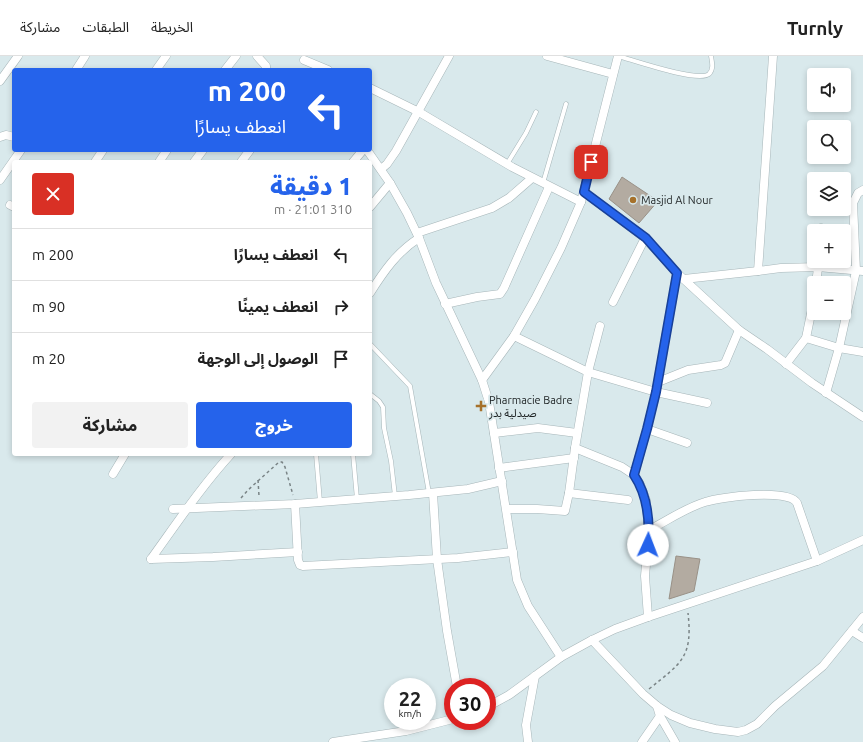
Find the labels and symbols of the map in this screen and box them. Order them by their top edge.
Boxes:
pin [574,145,608,179]
place label: Masjid Al Nour [641,194,713,206]
marker: Masjid Al Nour [628,195,638,205]
place label: Pharmacie Badre صيدلية بدر [488,394,573,420]
marker: Pharmacie Badre صيدلية بدر [476,401,486,411]
position arrow [627,524,669,566]
speed limit sign: 30 [444,678,496,730]

